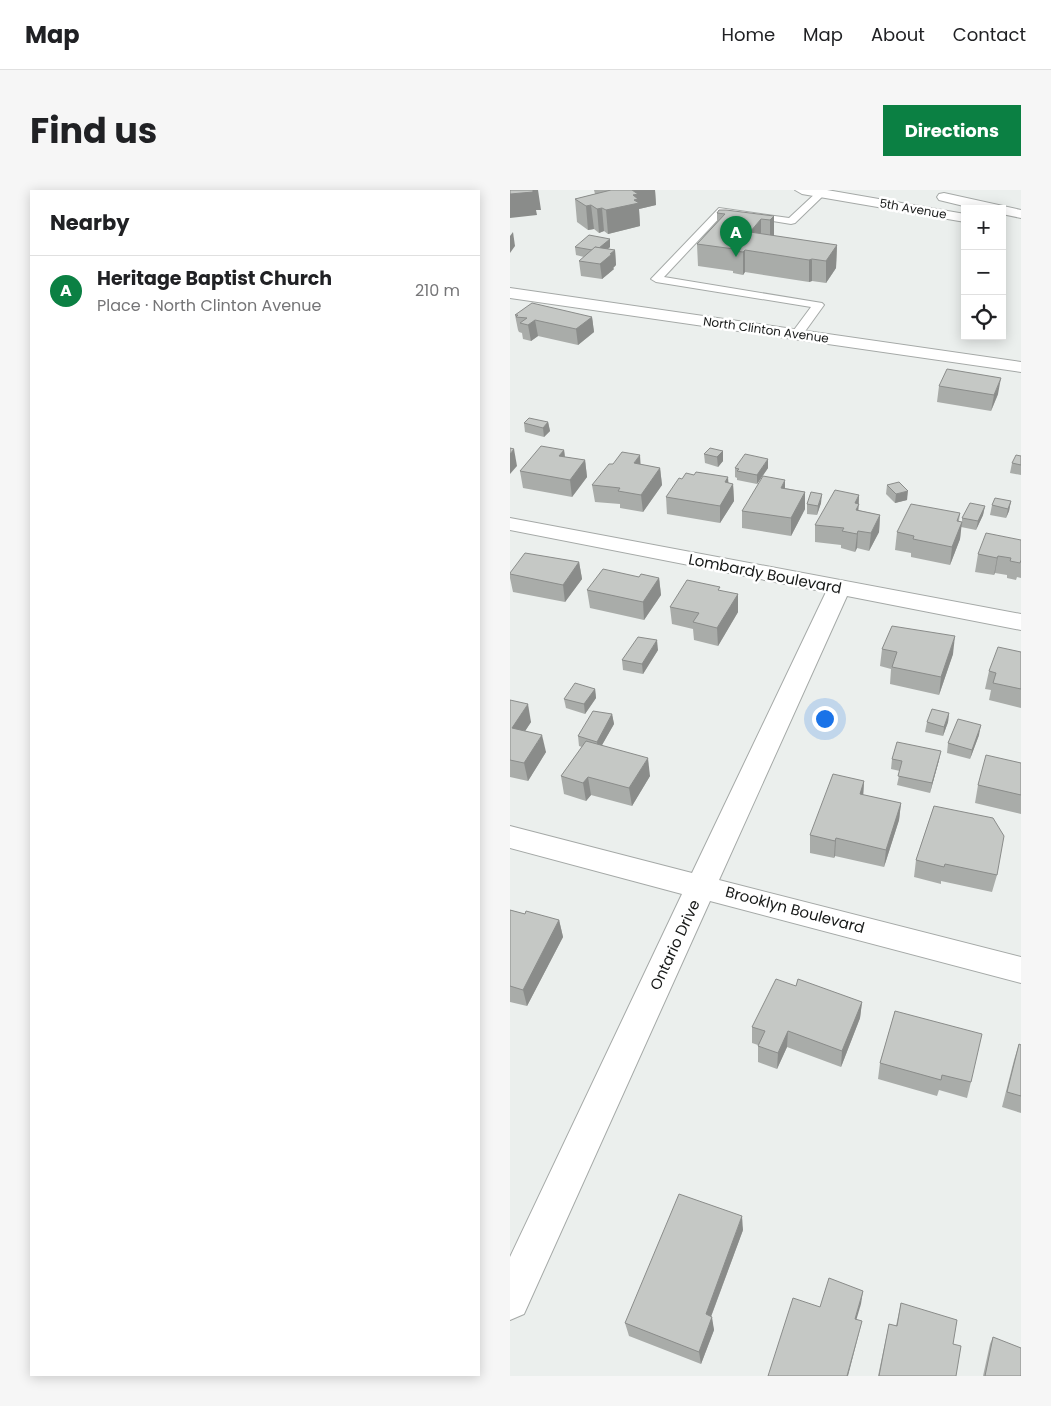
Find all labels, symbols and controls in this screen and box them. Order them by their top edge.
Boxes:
text: Map [25,18,80,51]
text: Home [721,22,775,47]
text: Map [803,22,843,47]
text: About [871,22,925,47]
text: Contact [953,22,1026,47]
button: Directions [883,105,1021,156]
text: Find us [30,106,157,155]
street label: 5th Avenue [878,194,948,223]
map controls [961,205,1006,340]
button: + [961,205,1006,250]
text: Nearby [50,208,130,237]
pin: A [720,216,752,257]
button: − [961,250,1006,295]
text: Heritage Baptist Church [97,265,332,292]
text: A [60,279,72,302]
text: 210 m [415,279,460,302]
text: Place · North Clinton Avenue [97,294,322,317]
button: locate [961,295,1006,340]
street label: North Clinton Avenue [702,312,830,347]
street label: Lombardy Boulevard [687,548,844,599]
your location [812,706,838,732]
street label: Brooklyn Boulevard [723,881,867,938]
street label: Ontario Drive [644,896,705,993]

